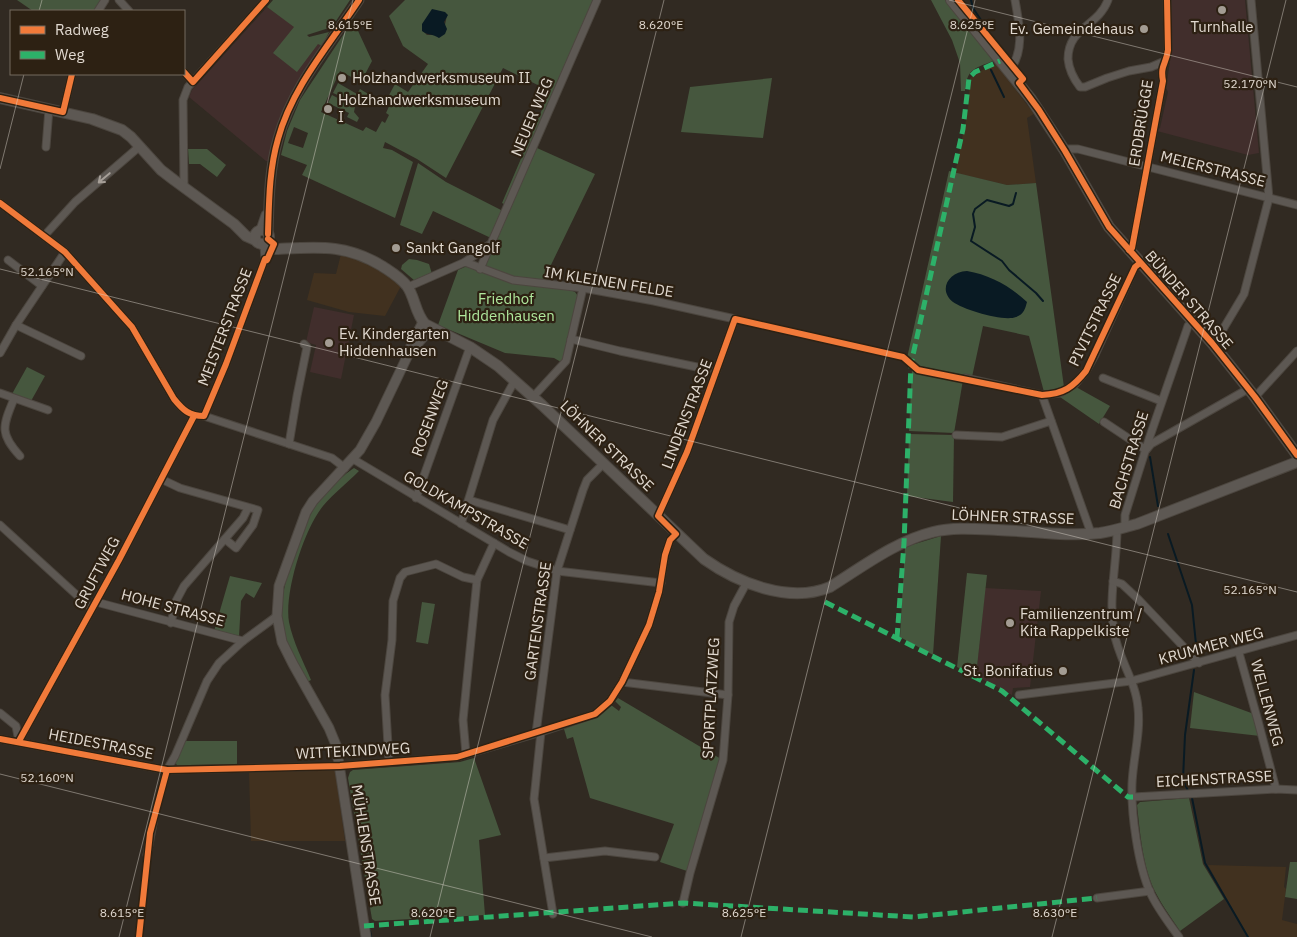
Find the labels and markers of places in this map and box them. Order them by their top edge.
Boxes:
marker: Turnhalle [1216,4,1228,16]
place label: Turnhalle [1190,17,1254,36]
place label: Ev. Gemeindehaus [1009,19,1134,38]
marker: Ev. Gemeindehaus [1138,23,1150,35]
place label: Holzhandwerksmuseum II [352,68,530,87]
marker: Holzhandwerksmuseum II [336,72,348,84]
place label: Holzhandwerksmuseum I [338,90,501,126]
marker: Holzhandwerksmuseum I [322,103,334,115]
place label: Sankt Gangolf [406,238,500,257]
marker: Sankt Gangolf [390,242,402,254]
place label: Ev. Kindergarten Hiddenhausen [339,324,449,360]
marker: Ev. Kindergarten Hiddenhausen [323,337,335,349]
place label: Familienzentrum / Kita Rappelkiste [1020,604,1143,640]
marker: Familienzentrum / Kita Rappelkiste [1004,617,1016,629]
place label: St. Bonifatius [963,661,1053,680]
marker: St. Bonifatius [1057,665,1069,677]

